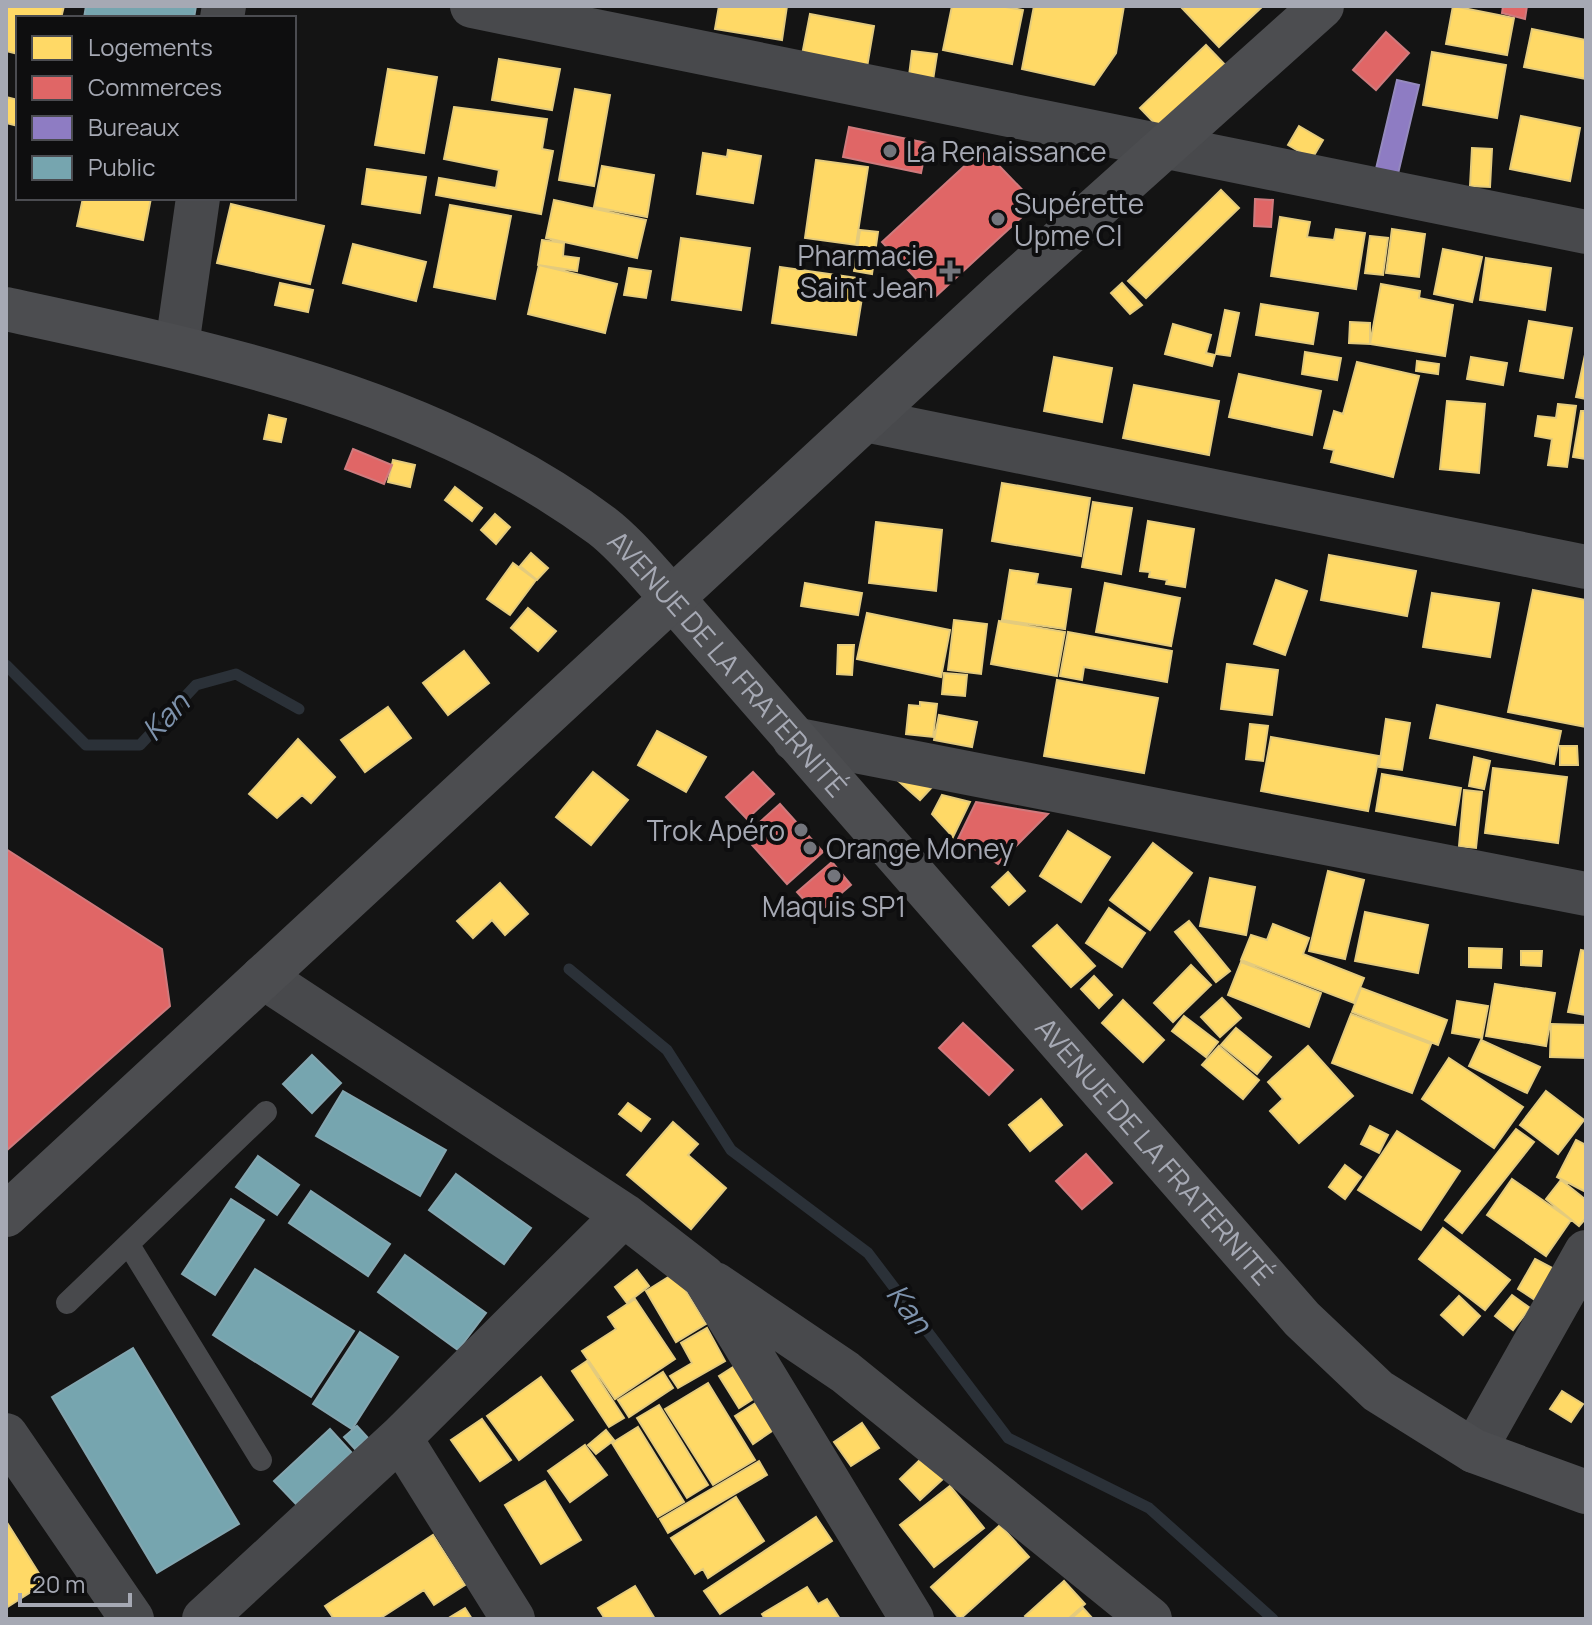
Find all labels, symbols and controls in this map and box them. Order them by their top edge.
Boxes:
legend [16,16,296,200]
text: Logements [88,30,213,63]
text: Commerces [88,70,222,103]
text: Bureaux [88,110,180,143]
place label: La Renaissance [906,132,1107,170]
marker: La Renaissance [881,142,899,160]
text: Public [88,150,155,183]
place label: Supérette Upme CI [1014,184,1144,254]
marker: Supérette Upme CI [989,210,1007,228]
place label: Pharmacie Saint Jean [798,236,934,306]
marker: Pharmacie Saint Jean [941,262,959,280]
street label: AVENUE DE LA FRATERNITÉ [600,522,856,805]
water label: Kan [132,682,199,749]
place label: Trok Apéro [647,811,785,849]
marker: Trok Apéro [792,821,810,839]
place label: Orange Money [826,829,1014,867]
marker: Orange Money [801,839,819,857]
marker: Maquis SP1 [825,867,843,885]
place label: Maquis SP1 [762,887,906,925]
street label: AVENUE DE LA FRATERNITÉ [1028,1009,1282,1293]
water label: Kan [878,1275,943,1342]
scale bar [20,1557,130,1607]
text: 20 m [32,1567,85,1600]

